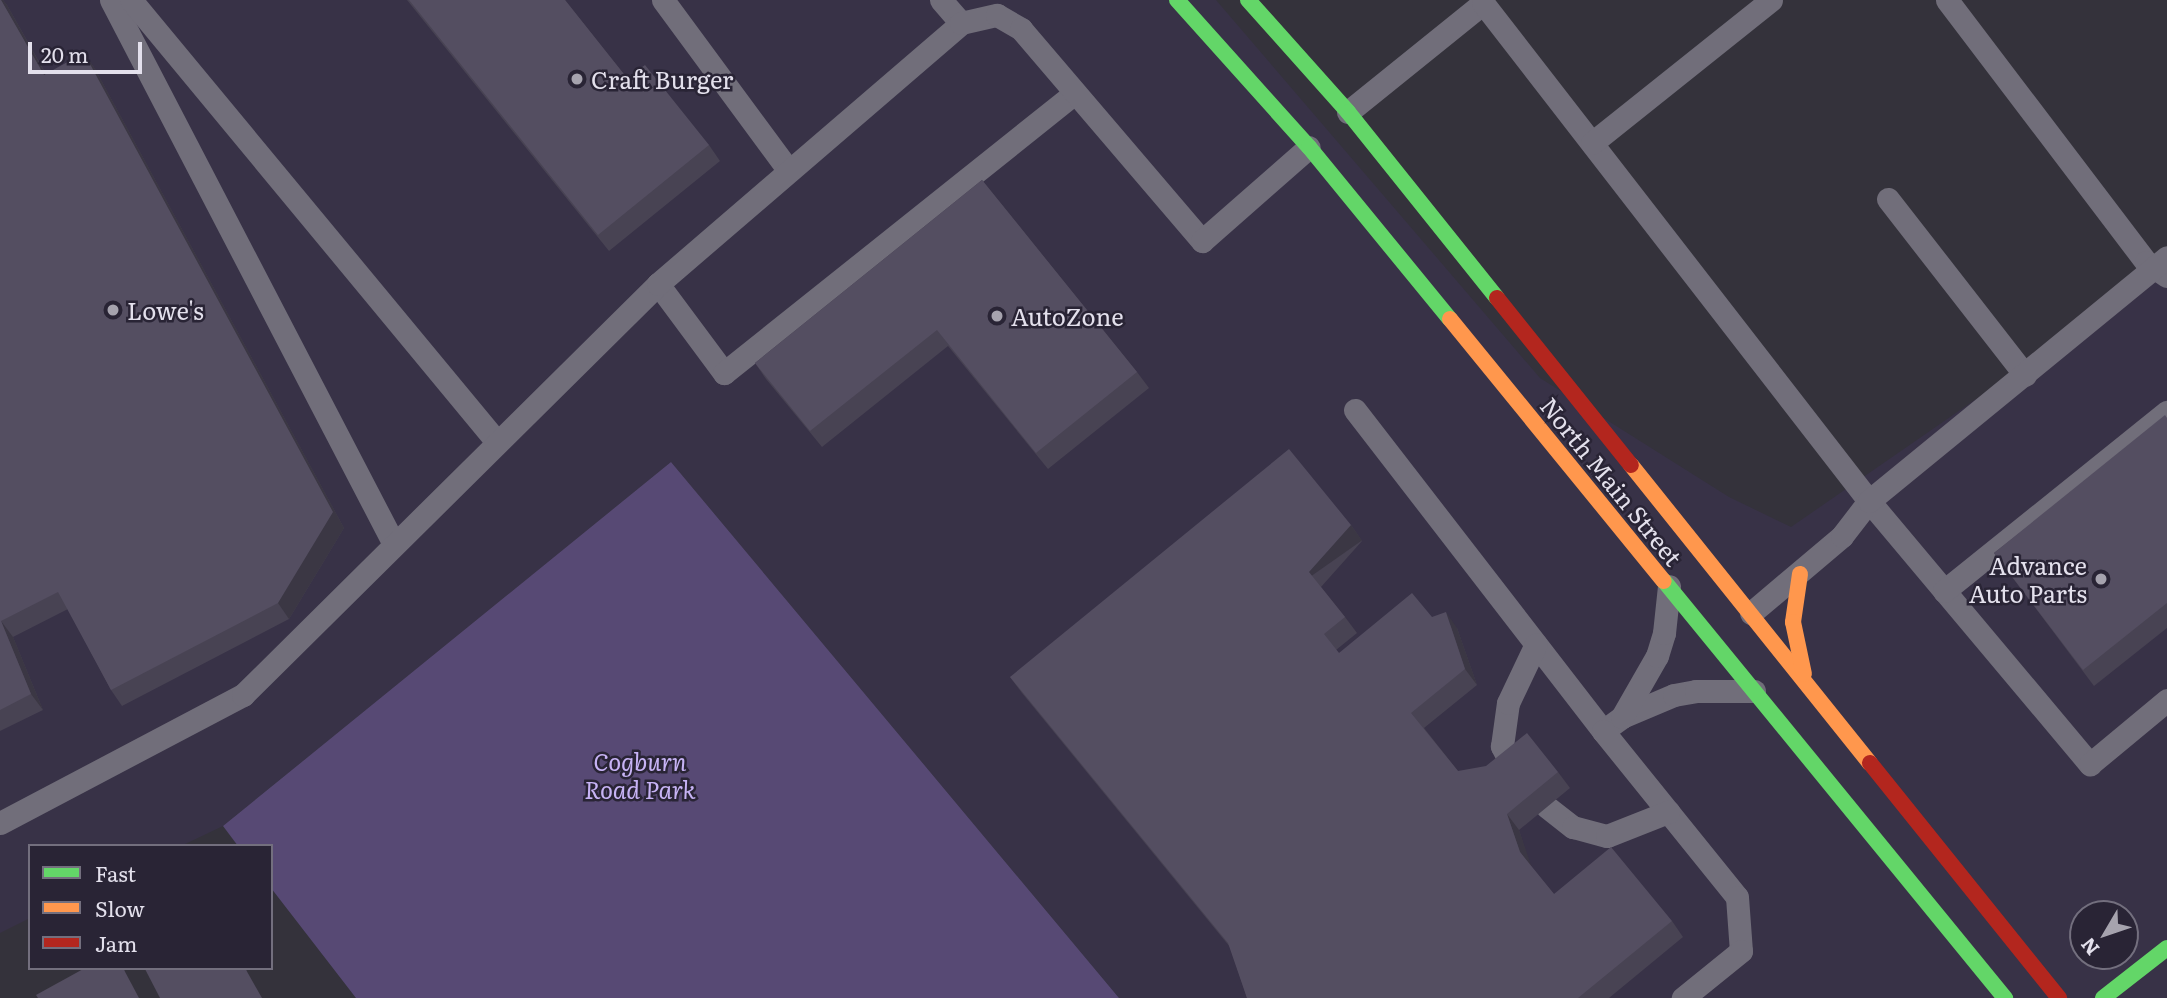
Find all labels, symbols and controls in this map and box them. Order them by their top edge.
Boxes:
scale bar [32,28,145,72]
text: 20 m [41,38,88,69]
place label: Craft Burger [591,65,733,93]
marker: Craft Burger [569,71,585,87]
place label: Lowe's [127,296,204,324]
marker: Lowe's [105,302,121,318]
place label: AutoZone [1011,302,1124,330]
marker: AutoZone [989,308,1005,324]
street label: North Main Street [1535,391,1689,571]
place label: Advance Auto Parts [1969,551,2087,607]
marker: Advance Auto Parts [2093,571,2109,587]
park label: Cogburn Road Park [584,747,696,803]
legend [28,844,273,970]
text: Fast [95,857,136,888]
text: Slow [95,892,145,923]
north arrow [2069,900,2139,970]
text: Jam [95,927,137,958]
text: N [2073,932,2105,962]

